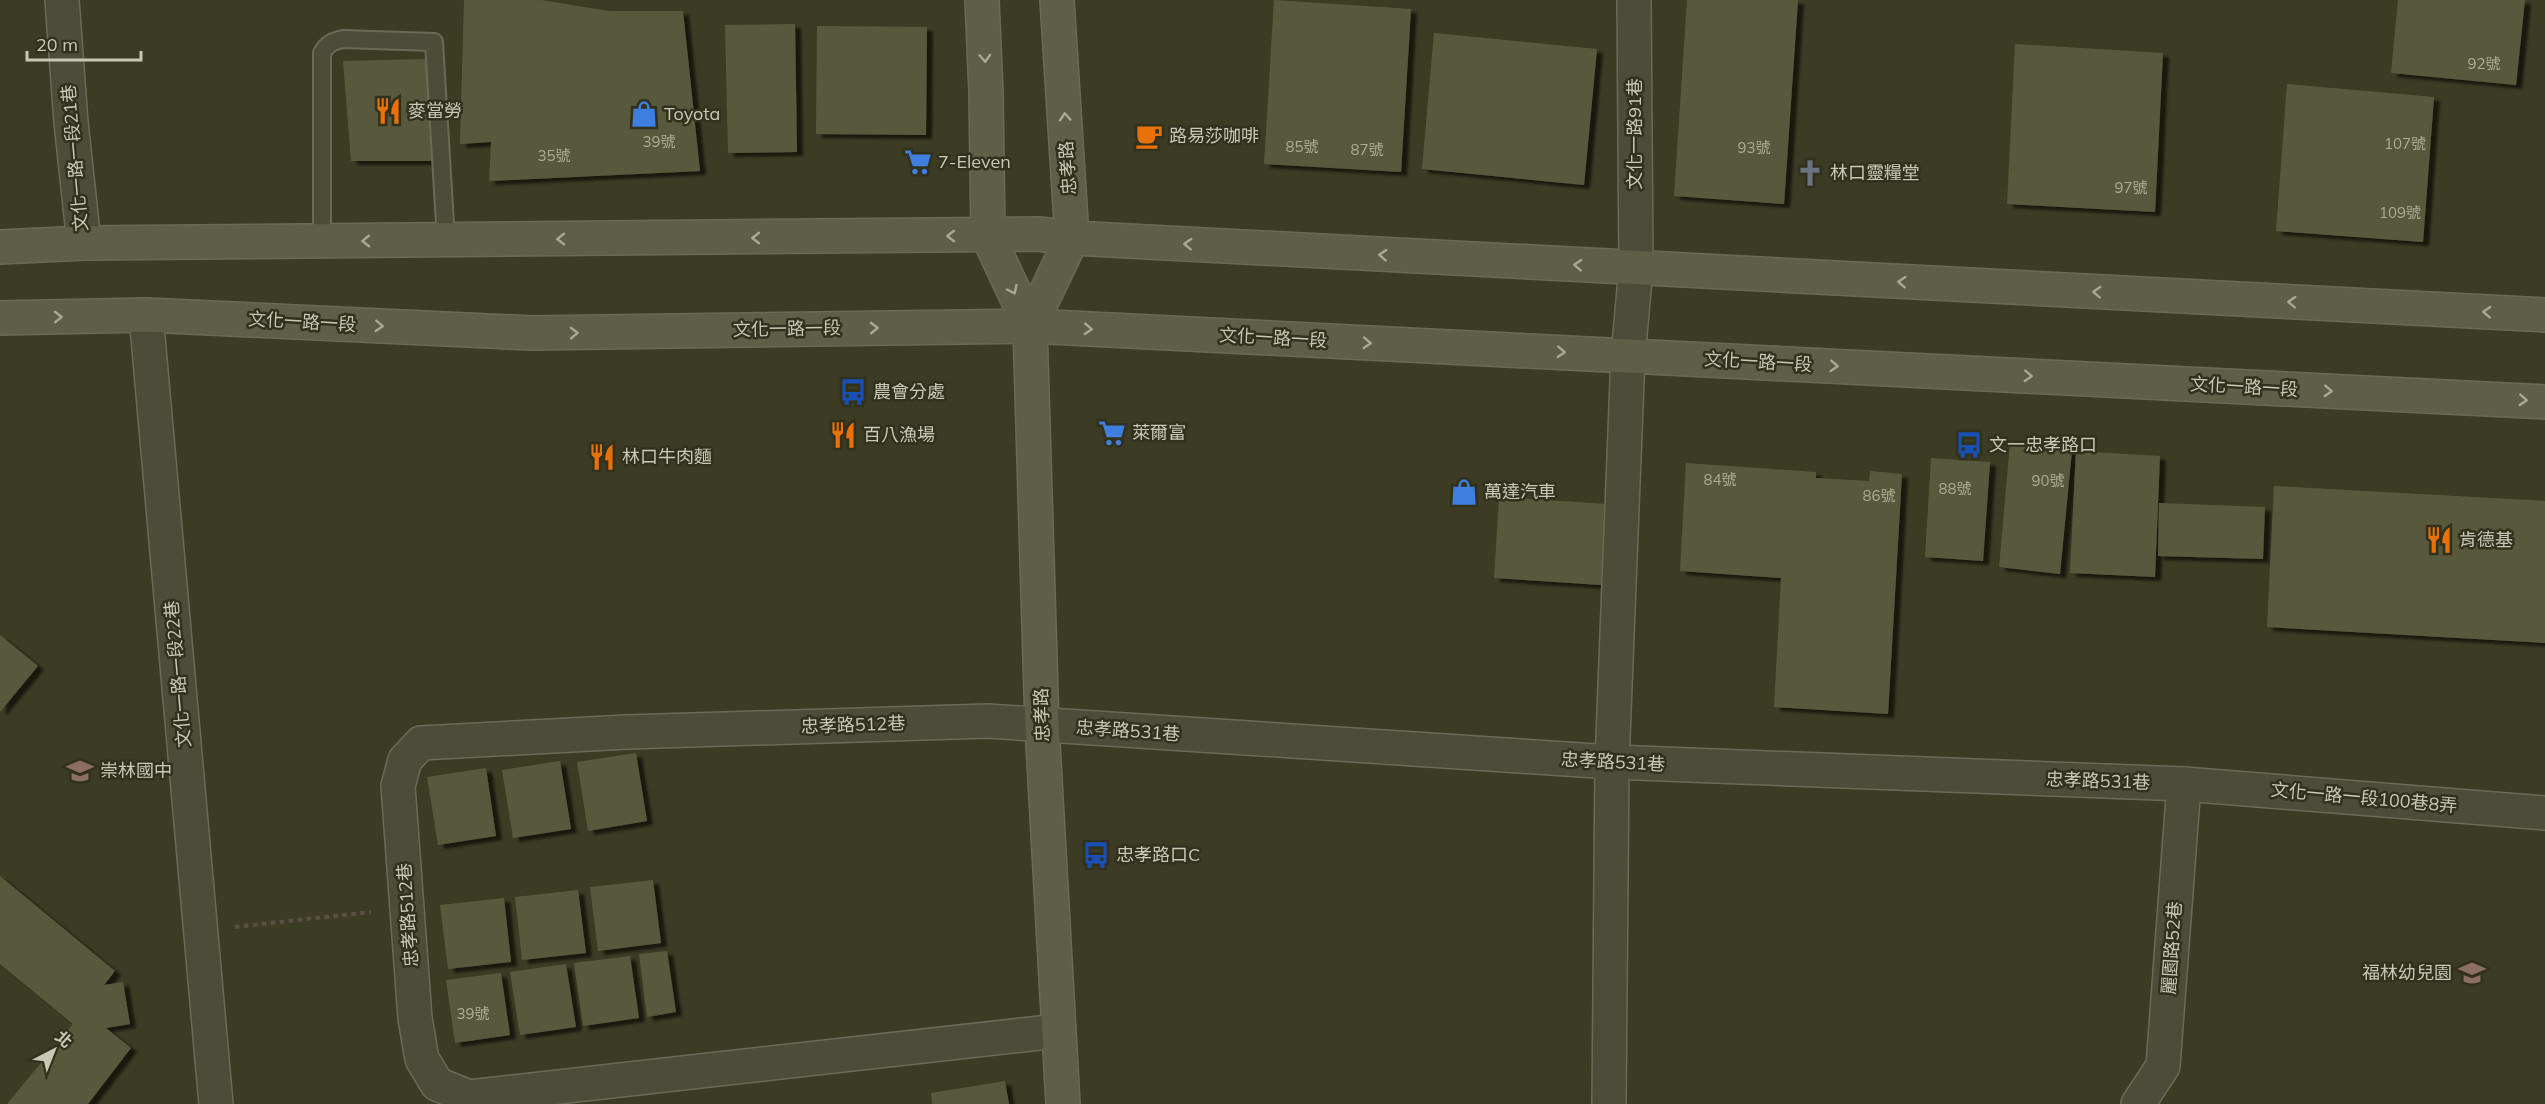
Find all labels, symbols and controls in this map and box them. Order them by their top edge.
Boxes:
scale bar [27,24,141,62]
text: 20 m [36,33,78,56]
one-way arrow [978,54,991,63]
house number: 92號 [2467,54,2501,73]
street label: 文化一路91巷 [1623,78,1646,190]
street label: 文化一路一段21巷 [57,84,92,233]
restaurant icon: 麥當勞 [373,96,403,126]
place label: 麥當勞 [408,99,462,122]
shop icon: Toyota [629,99,659,129]
place label: Toyota [664,102,720,125]
one-way arrow [1058,112,1071,121]
cafe icon: 路易莎咖啡 [1134,121,1164,151]
place label: 路易莎咖啡 [1169,124,1259,147]
house number: 39號 [642,132,676,151]
house number: 107號 [2384,134,2426,153]
house number: 85號 [1285,137,1319,156]
house number: 93號 [1737,138,1771,157]
street label: 忠孝路 [1054,140,1081,196]
house number: 87號 [1350,140,1384,159]
house number: 35號 [537,146,571,165]
supermarket icon: 7-Eleven [903,147,933,177]
place label: 7-Eleven [938,150,1011,173]
church icon: 林口靈糧堂 [1795,158,1825,188]
place label: 林口靈糧堂 [1830,161,1920,184]
house number: 97號 [2114,178,2148,197]
house number: 109號 [2379,203,2421,222]
one-way arrow [947,230,956,242]
one-way arrow [752,232,761,244]
one-way arrow [557,233,566,245]
one-way arrow [362,235,371,247]
one-way arrow [1184,238,1193,251]
one-way arrow [1378,248,1387,261]
one-way arrow [1573,258,1582,271]
one-way arrow [1898,275,1907,288]
one-way arrow [1006,283,1018,294]
one-way arrow [2093,285,2102,298]
one-way arrow [2287,296,2296,309]
one-way arrow [2482,306,2491,319]
street label: 文化一路一段 [247,307,357,336]
one-way arrow [54,310,63,323]
street label: 文化一路一段 [733,316,841,341]
one-way arrow [375,319,384,332]
one-way arrow [870,322,879,334]
one-way arrow [1084,322,1093,335]
street label: 文化一路一段 [1218,323,1328,352]
one-way arrow [570,326,579,339]
one-way arrow [1362,336,1371,349]
one-way arrow [1557,346,1566,359]
street label: 文化一路一段 [1703,347,1813,376]
one-way arrow [1829,359,1838,372]
one-way arrow [2024,369,2033,382]
street label: 文化一路一段 [2189,372,2299,401]
bus stop icon: 農會分處 [838,377,868,407]
place label: 農會分處 [873,380,945,403]
one-way arrow [2324,384,2333,397]
one-way arrow [2518,394,2527,407]
supermarket icon: 萊爾富 [1097,418,1127,448]
restaurant icon: 百八漁場 [828,420,858,450]
place label: 萊爾富 [1132,421,1186,444]
place label: 百八漁場 [863,423,935,446]
bus stop icon: 文一忠孝路口 [1954,430,1984,460]
place label: 文一忠孝路口 [1989,433,2097,456]
restaurant icon: 林口牛肉麵 [587,442,617,472]
place label: 林口牛肉麵 [622,445,712,468]
house number: 84號 [1703,470,1737,489]
house number: 90號 [2031,471,2065,490]
shop icon: 萬達汽車 [1449,477,1479,507]
house number: 88號 [1938,479,1972,498]
place label: 萬達汽車 [1484,480,1556,503]
house number: 86號 [1862,486,1896,505]
restaurant icon: 肯德基 [2424,525,2454,555]
place label: 肯德基 [2459,528,2513,551]
street label: 文化一路一段22巷 [160,600,195,749]
street label: 忠孝路 [1029,688,1054,742]
street label: 忠孝路512巷 [800,711,906,738]
street label: 忠孝路531巷 [1075,715,1181,746]
street label: 忠孝路531巷 [1560,747,1666,776]
school or university icon: 崇林國中 [65,756,95,786]
place label: 崇林國中 [100,759,172,782]
street label: 忠孝路531巷 [2045,767,2151,794]
street label: 文化一路一段100巷8弄 [2270,778,2458,817]
bus stop icon: 忠孝路口C [1081,840,1111,870]
place label: 忠孝路口C [1116,843,1200,866]
street label: 忠孝路512巷 [392,862,423,968]
street label: 麗園路52巷 [2157,900,2186,995]
school or university icon: 福林幼兒園 [2457,958,2487,988]
place label: 福林幼兒園 [2362,961,2452,984]
house number: 39號 [456,1004,490,1023]
north arrow [24,1020,84,1080]
text: 北 [51,1026,77,1052]

